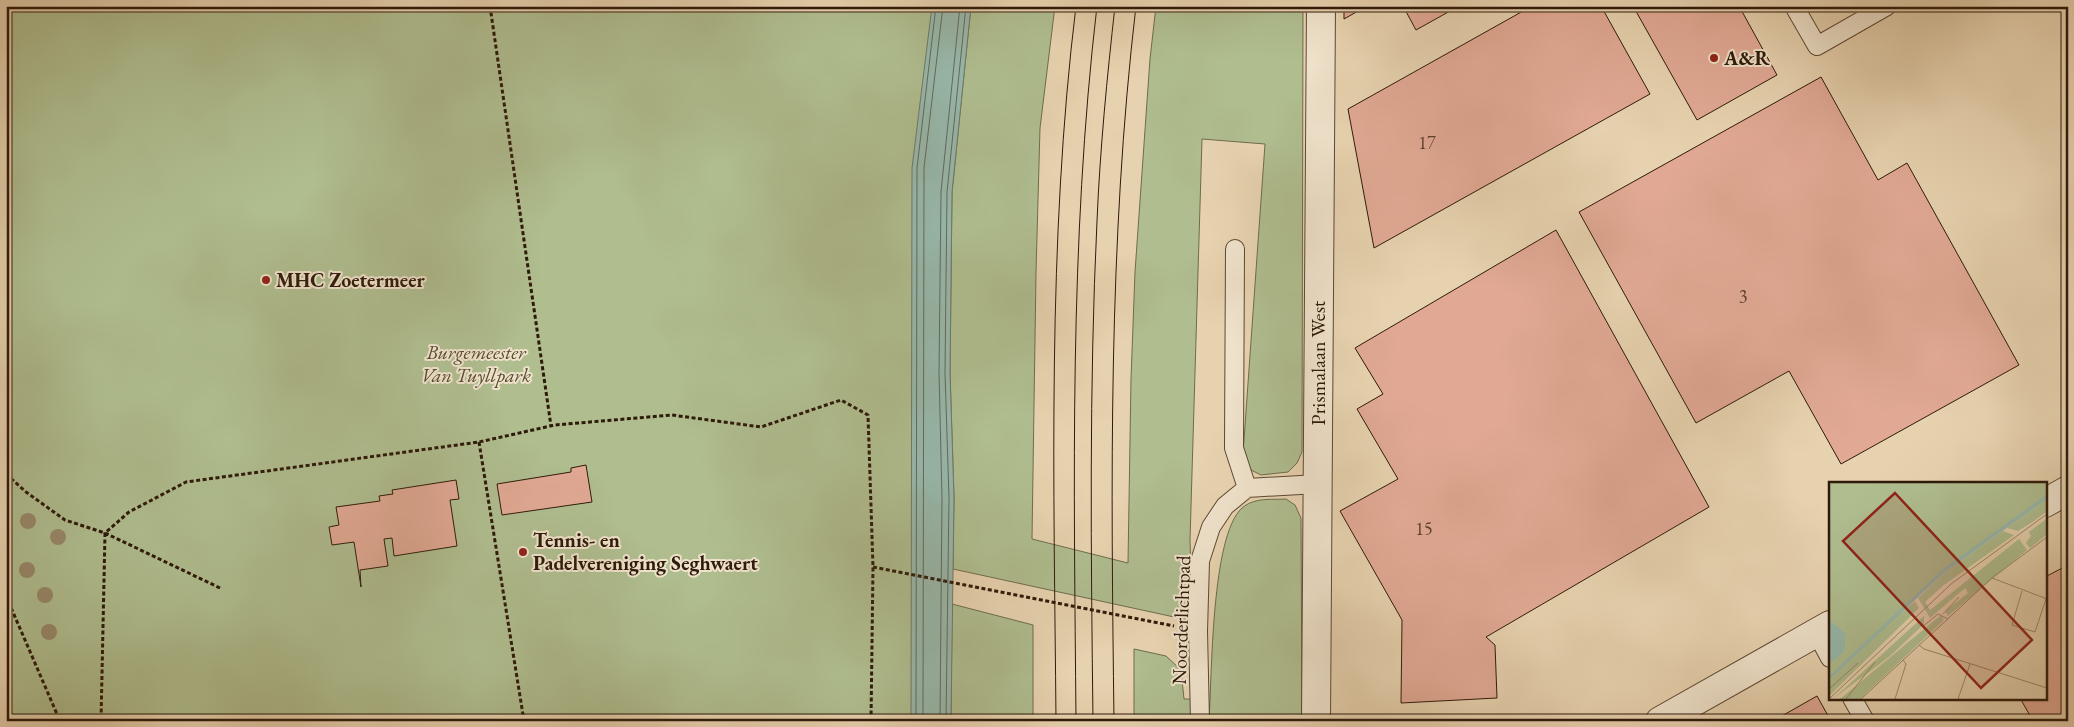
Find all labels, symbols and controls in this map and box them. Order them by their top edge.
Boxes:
place label: A&R [1723,45,1770,71]
marker: A&R [1708,52,1720,64]
house number: 17 [1418,131,1436,154]
place label: MHC Zoetermeer [276,267,426,293]
marker: MHC Zoetermeer [260,274,272,286]
house number: 3 [1739,285,1747,308]
street label: Prismalaan West [1305,300,1331,425]
park label: Burgemeester Van Tuyllpark [421,339,531,388]
inset map [1829,482,2046,700]
house number: 15 [1415,517,1433,540]
place label: Tennis- en Padelvereniging Seghwaert [533,527,758,576]
marker: Tennis- en Padelvereniging Seghwaert [517,546,529,558]
street label: Noorderlichtpad [1166,554,1196,685]

